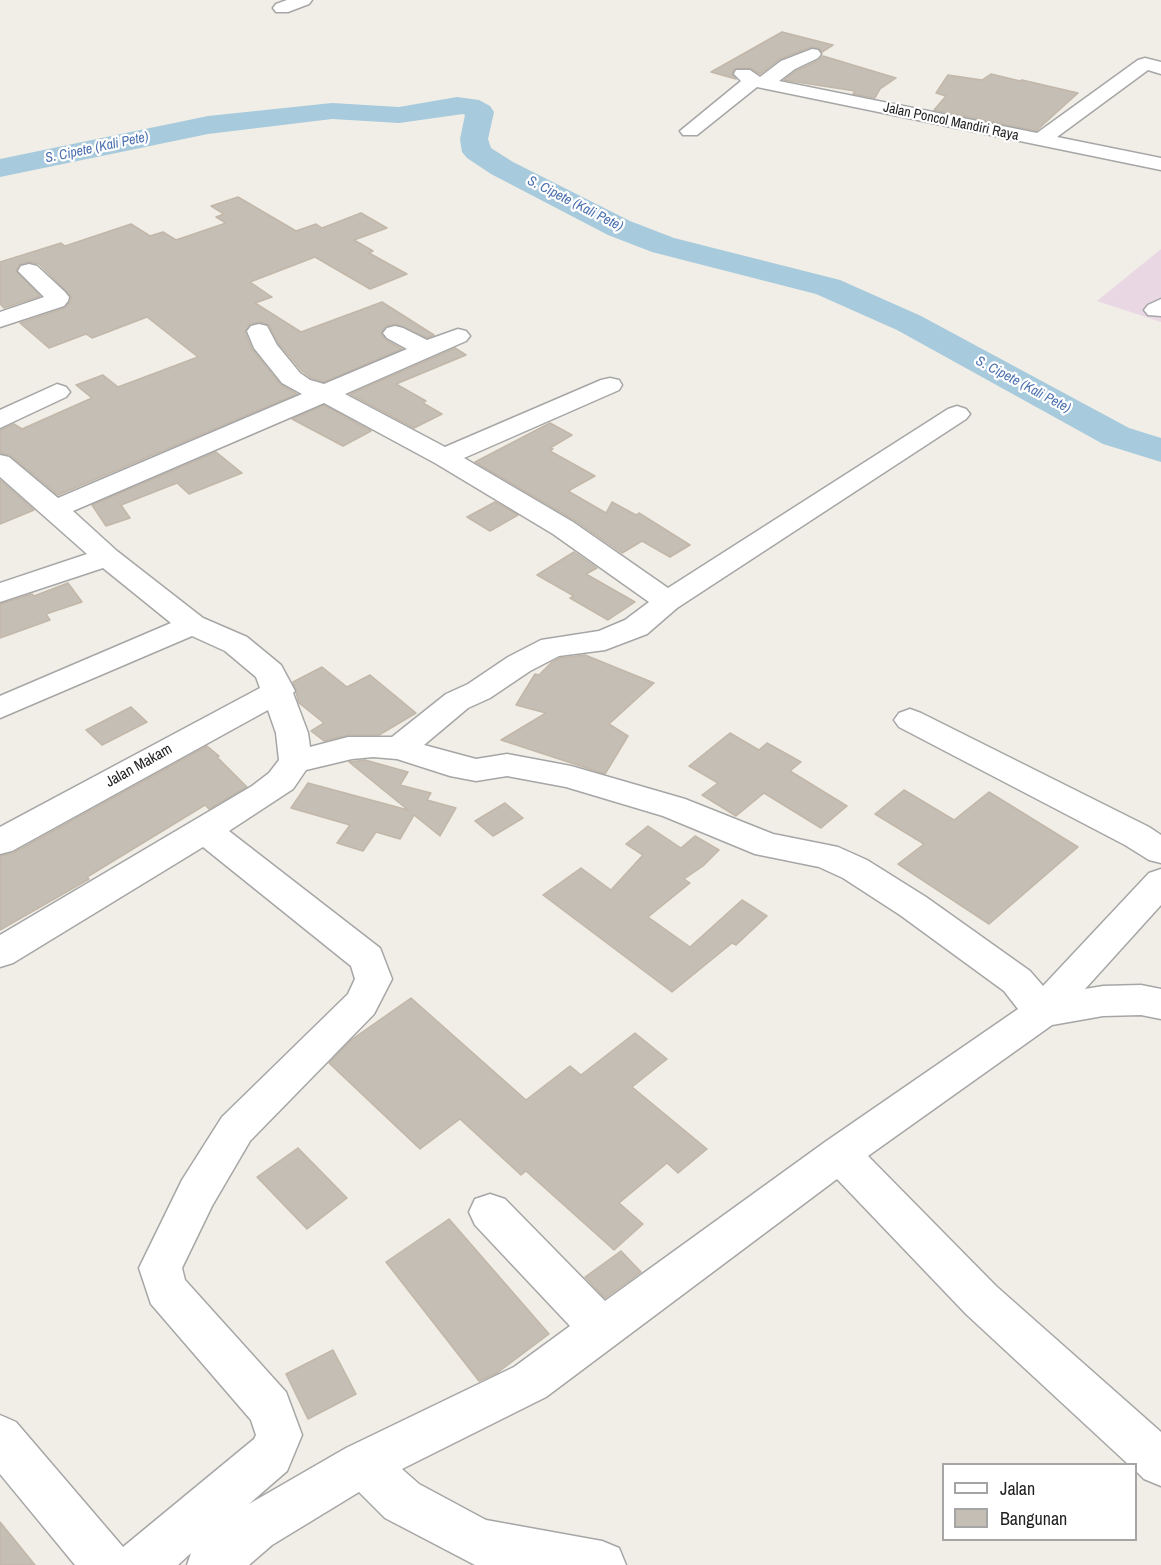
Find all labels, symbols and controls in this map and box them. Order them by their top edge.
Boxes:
street label: Jalan Poncol Mandiri Raya [882,99,1020,145]
water label: S. Cipete (Kali Pete) [44,129,150,167]
water label: S. Cipete (Kali Pete) [524,173,626,235]
water label: S. Cipete (Kali Pete) [973,353,1073,417]
street label: Jalan Makam [103,740,175,792]
legend [942,1463,1137,1541]
text: Jalan [1000,1476,1035,1501]
text: Bangunan [1000,1506,1067,1531]

